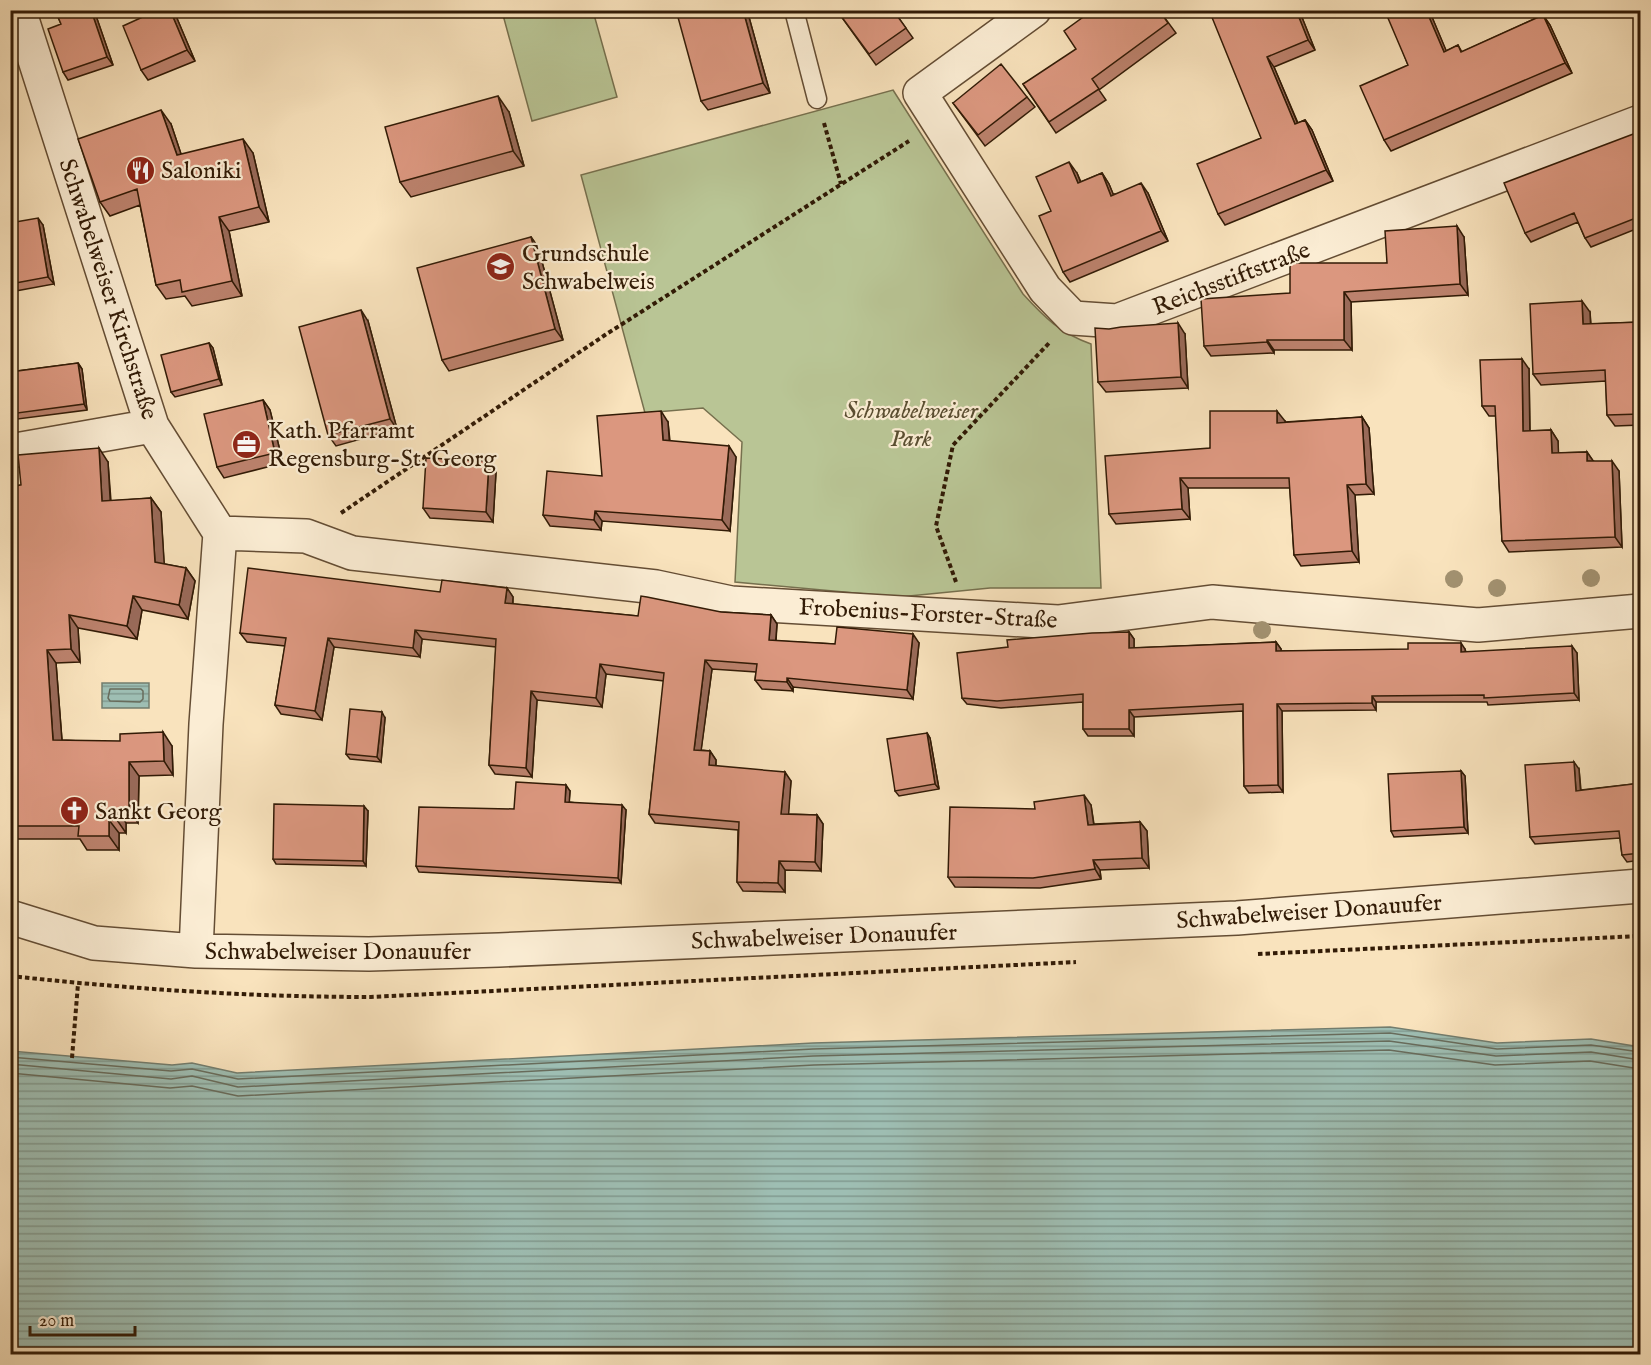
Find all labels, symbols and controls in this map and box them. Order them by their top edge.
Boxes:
restaurant icon: Saloniki [124,154,156,186]
street label: Schwabelweiser Kirchstraße [51,155,164,424]
place label: Saloniki [161,156,241,187]
street label: Reichsstiftstraße [1148,235,1315,324]
place label: Grundschule Schwabelweis [522,239,655,298]
school or university icon: Grundschule Schwabelweis [485,251,517,283]
park label: Schwabelweiser Park [844,396,979,455]
place label: Kath. Pfarramt Regensburg-St. Georg [268,416,497,475]
office icon: Kath. Pfarramt Regensburg-St. Georg [231,428,263,460]
street label: Frobenius-Forster-Straße [798,592,1058,637]
church icon: Sankt Georg [58,795,90,827]
place label: Sankt Georg [95,797,223,828]
street label: Schwabelweiser Donauufer [1175,888,1443,937]
street label: Schwabelweiser Donauufer [690,917,958,958]
street label: Schwabelweiser Donauufer [205,937,471,968]
scale bar [30,1299,135,1337]
text: 20 m [39,1310,74,1333]

